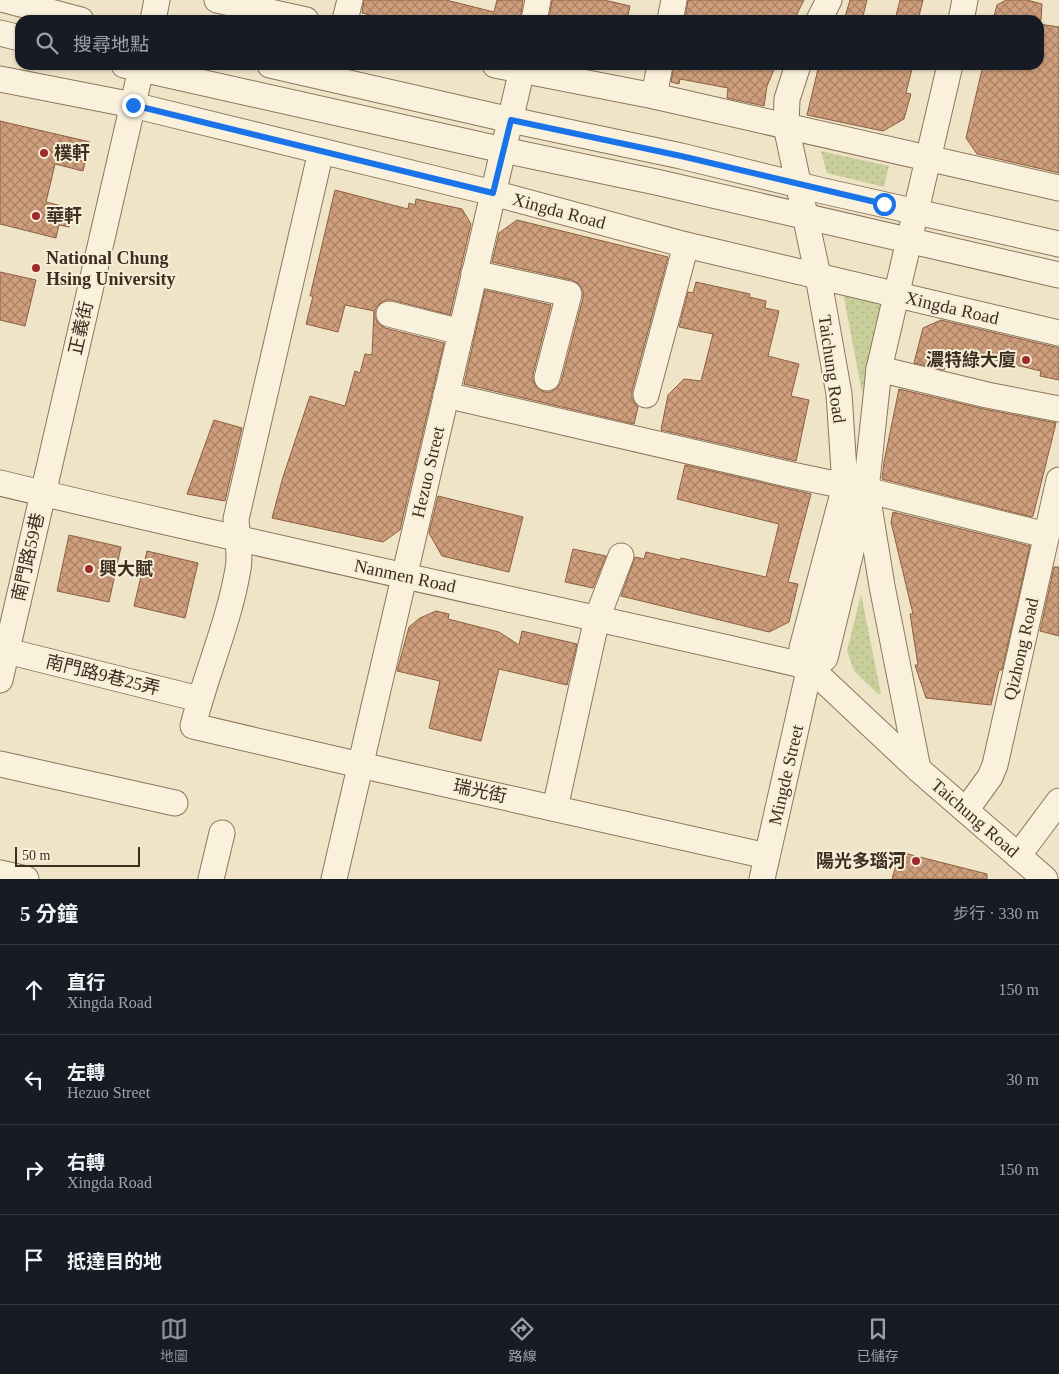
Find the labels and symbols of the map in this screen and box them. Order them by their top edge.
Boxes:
route end [122,94,145,117]
place label: 樸軒 [54,143,90,163]
marker: 樸軒 [38,147,50,159]
street label: Xingda Road [510,189,608,233]
route start [873,193,896,216]
place label: 華軒 [46,206,82,226]
marker: 華軒 [30,210,42,222]
place label: National Chung Hsing University [46,248,176,289]
marker: National Chung Hsing University [30,262,42,274]
street label: Xingda Road [903,288,1001,328]
street label: 正義街 [65,299,97,357]
street label: Taichung Road [814,314,850,424]
place label: 濃特綠大廈 [926,350,1016,370]
marker: 濃特綠大廈 [1020,354,1032,366]
street label: Hezuo Street [408,424,448,520]
street label: 南門路59巷 [8,511,48,603]
street label: Nanmen Road [352,555,458,597]
place label: 興大賦 [99,559,153,579]
marker: 興大賦 [83,563,95,575]
street label: Qizhong Road [1000,596,1042,702]
street label: 南門路9巷25弄 [44,651,162,699]
street label: Mingde Street [765,723,807,827]
street label: Taichung Road [927,775,1023,861]
street label: 瑞光街 [452,776,508,806]
scale bar [15,844,140,867]
place label: 陽光多瑙河 [816,851,906,871]
marker: 陽光多瑙河 [910,855,922,867]

